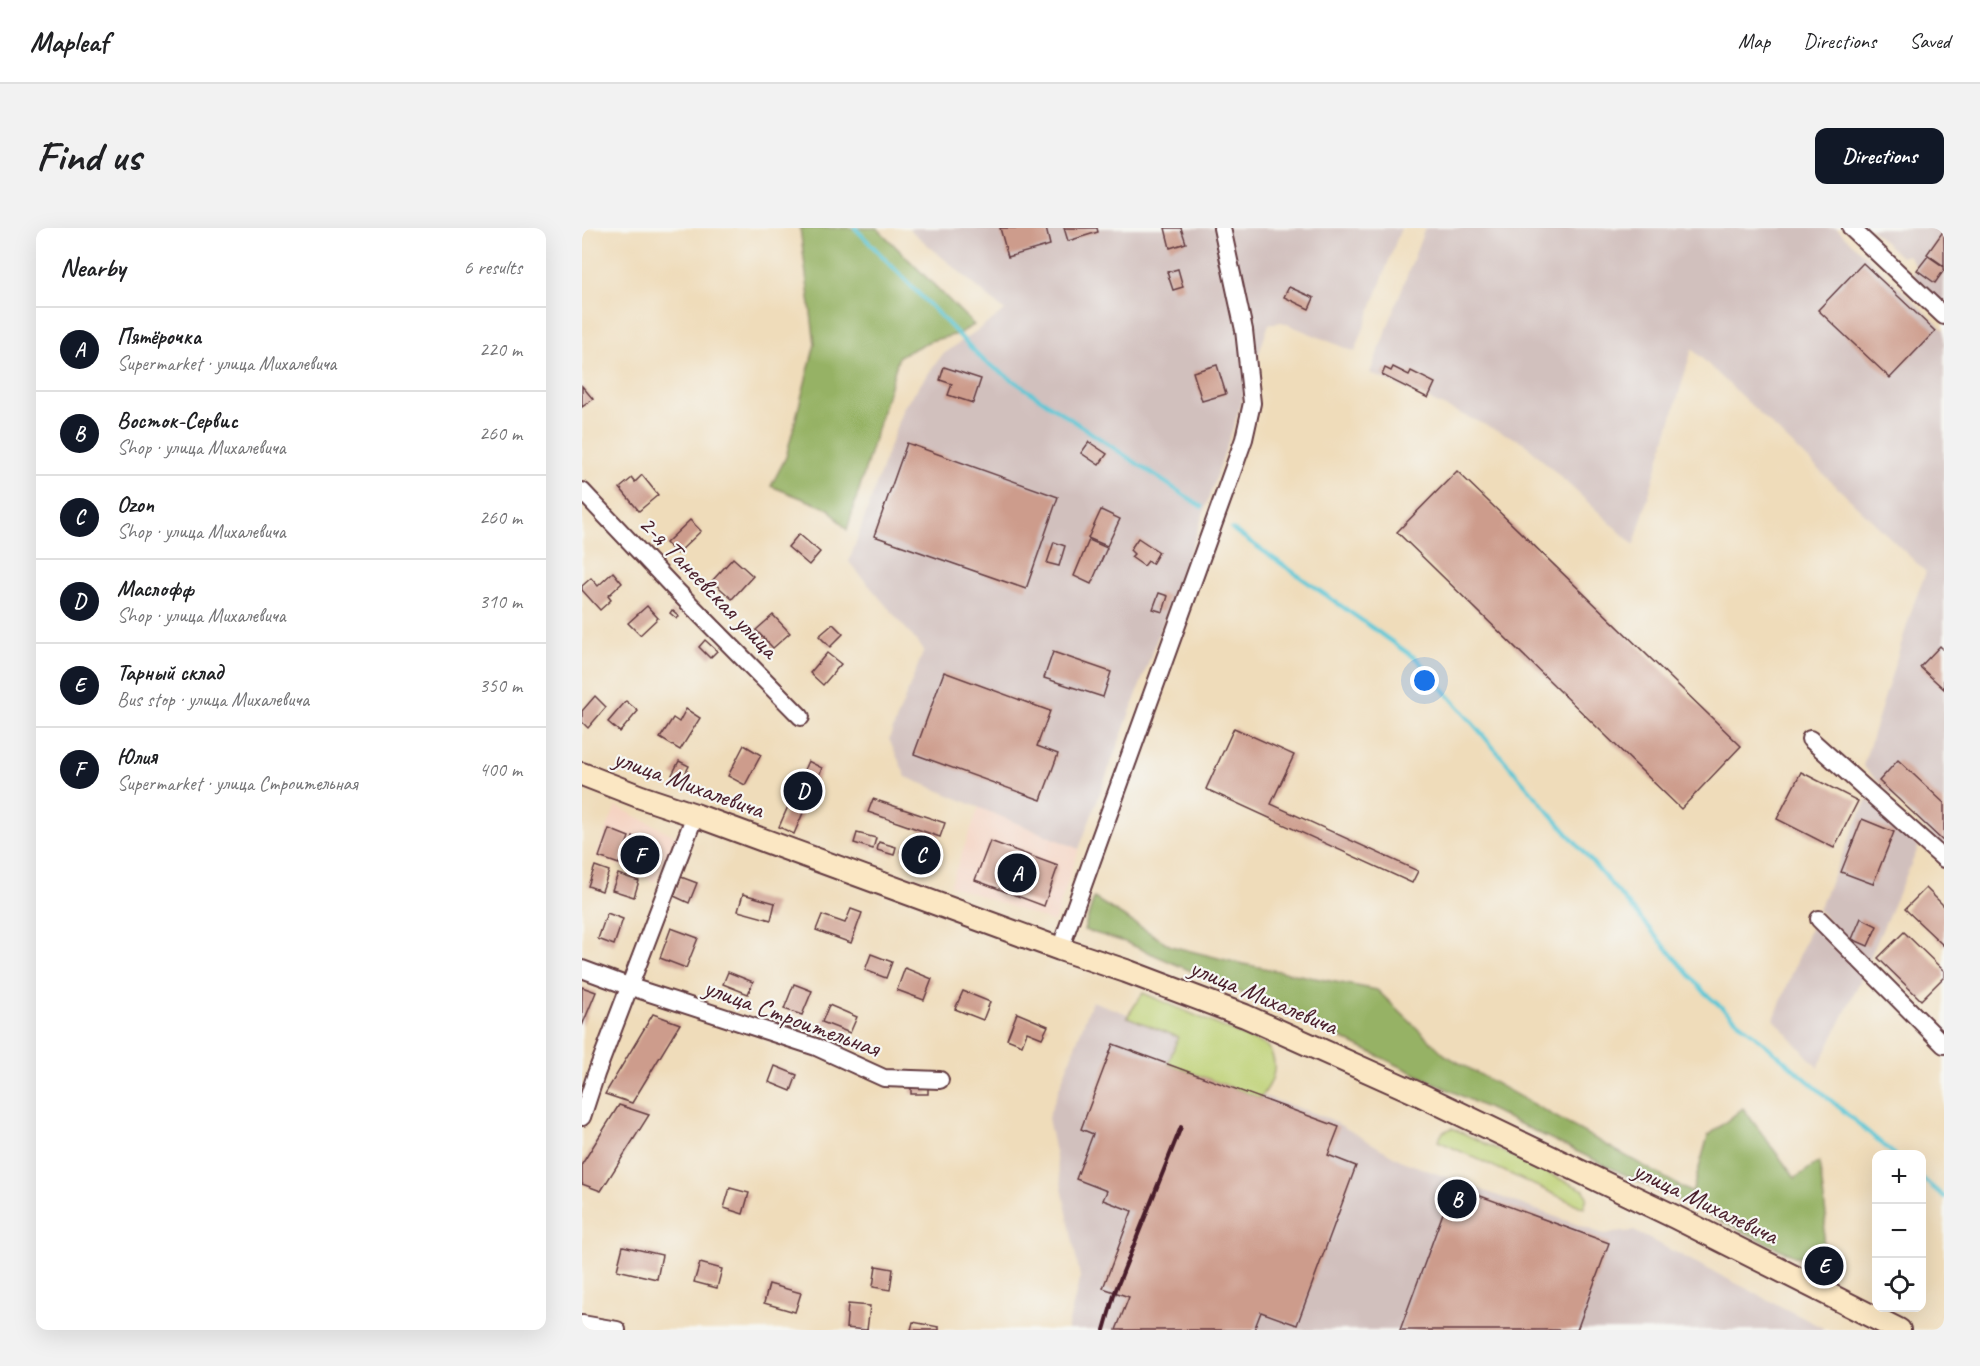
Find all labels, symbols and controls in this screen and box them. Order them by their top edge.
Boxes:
text: Mapleaf [30,24,108,59]
text: Map [1738,28,1770,54]
text: Directions [1803,28,1876,54]
text: Saved [1909,28,1950,54]
button: Directions [1815,128,1944,184]
text: Find us [36,130,141,183]
text: Nearby [60,251,125,284]
text: 6 results [463,255,522,280]
text: Пятёрочка [117,323,201,351]
text: A [74,337,85,362]
text: 220 m [479,337,522,362]
text: Supermarket · улица Михалевича [117,351,336,376]
text: Восток-Сервис [117,407,238,435]
text: B [74,421,85,446]
text: 260 m [479,421,522,446]
text: Shop · улица Михалевича [117,435,285,460]
text: Ozon [117,491,154,519]
text: C [75,505,84,530]
text: 260 m [479,505,522,530]
street label: 2-я Танеевская улица [632,508,787,667]
text: Shop · улица Михалевича [117,519,285,544]
text: Маслофф [117,575,194,603]
text: D [74,589,85,614]
text: 310 m [479,589,522,614]
text: Shop · улица Михалевича [117,603,285,628]
text: Тарный склад [117,659,223,687]
your location [1410,666,1439,695]
text: E [74,673,85,698]
text: 350 m [479,673,522,698]
text: Bus stop · улица Михалевича [117,687,309,712]
street label: улица Михалевича [607,740,770,826]
text: Юлия [117,743,157,771]
text: F [75,757,84,782]
text: 400 m [479,757,522,782]
pin: D [784,768,822,814]
text: Supermarket · улица Строительная [117,771,358,796]
pin: F [620,832,660,878]
pin: C [902,832,940,878]
pin: A [998,850,1036,896]
street label: улица Михалевича [1183,950,1344,1043]
street label: улица Строительная [698,970,886,1065]
map controls [1872,1150,1926,1312]
button: + [1872,1150,1926,1204]
street label: улица Михалевича [1626,1152,1785,1252]
pin: B [1438,1176,1476,1222]
button: − [1872,1204,1926,1258]
pin: E [1804,1244,1844,1288]
button: locate [1872,1258,1926,1312]

